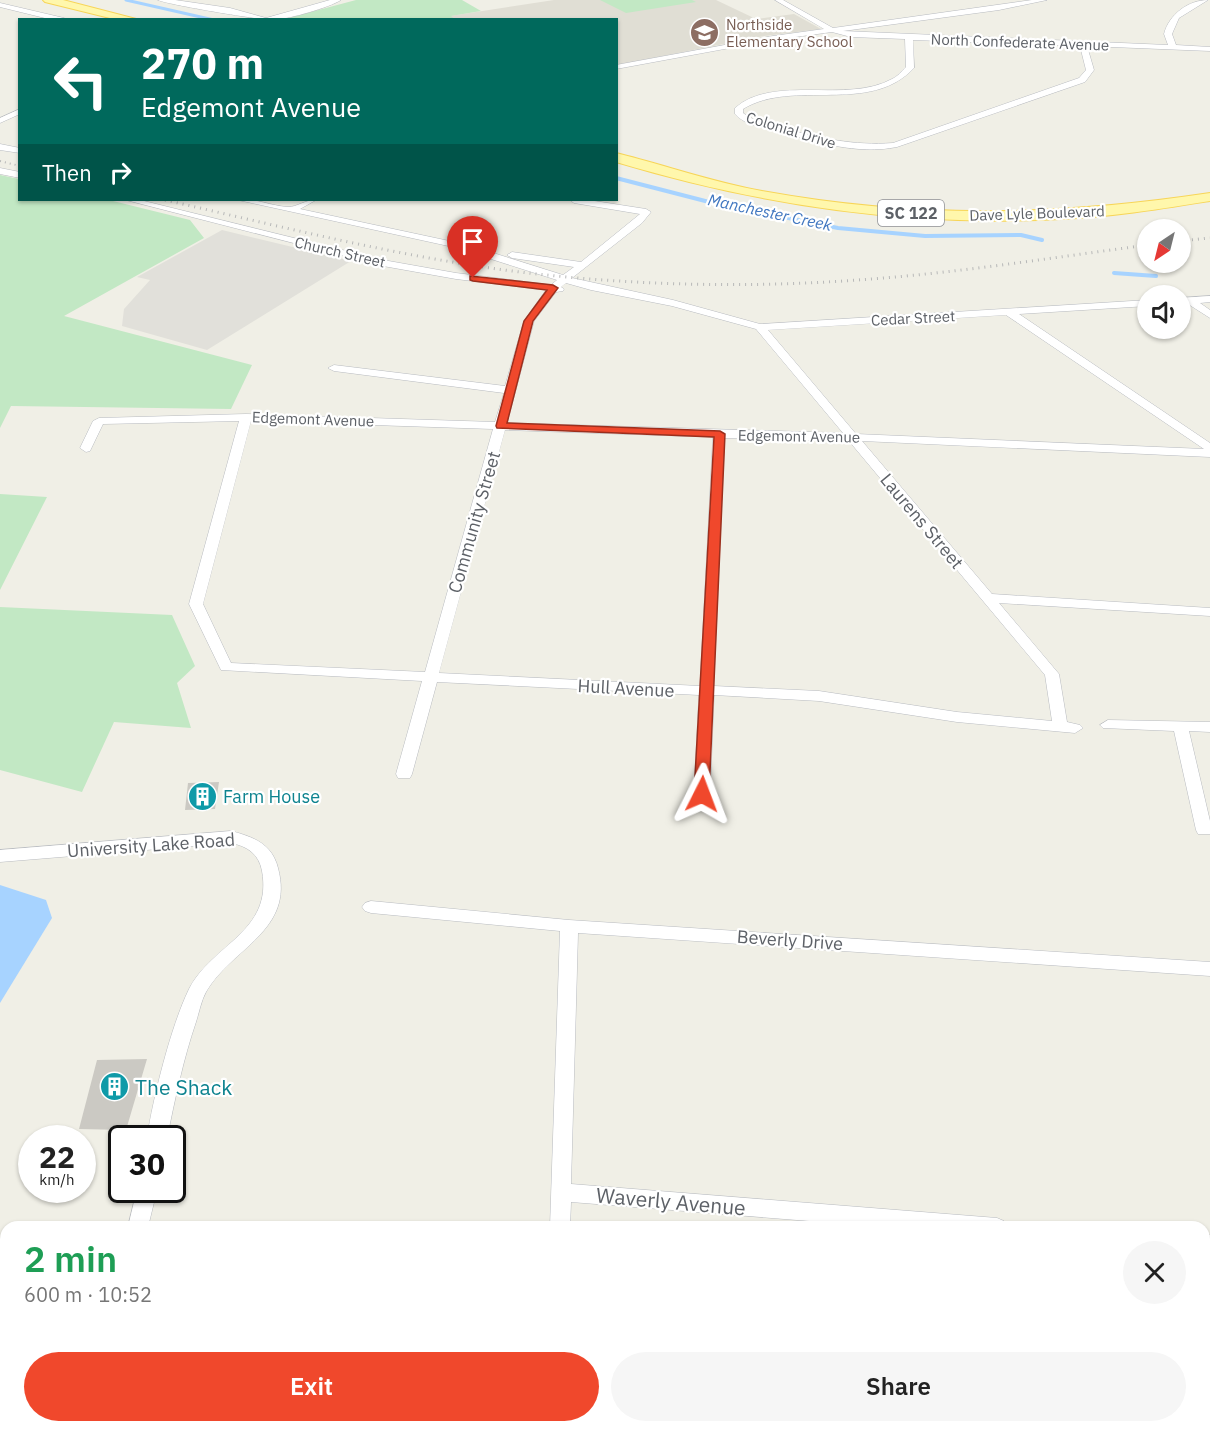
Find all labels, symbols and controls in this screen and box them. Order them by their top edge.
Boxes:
place label: Northside Elementary School [726,15,853,51]
school or university icon: Northside Elementary School [689,17,721,49]
street label: North Confederate Avenue [930,29,1110,55]
text: 270 m [141,36,264,91]
icon: left [42,42,120,120]
text: Edgemont Avenue [141,89,361,124]
street label: Colonial Drive [744,107,838,153]
icon: right [104,156,137,189]
text: Then [42,158,92,187]
water label: Manchester Creek [706,189,834,235]
road number: SC 122 [878,200,944,226]
street label: Dave Lyle Boulevard [969,201,1105,225]
pin [447,216,498,278]
north arrow [1137,219,1191,273]
map controls [1137,219,1191,339]
icon: arrive [456,225,489,258]
street label: Church Street [293,232,387,272]
button: sound [1137,285,1191,339]
street label: Cedar Street [870,306,956,330]
street label: Edgemont Avenue [252,407,374,431]
street label: Edgemont Avenue [738,425,860,447]
street label: Community Street [443,448,505,596]
street label: Laurens Street [875,468,969,574]
street label: Hull Avenue [577,674,675,702]
position arrow [670,762,734,826]
building icon: Farm House [186,780,218,812]
place label: Farm House [223,785,320,808]
street label: University Lake Road [66,828,236,862]
street label: Beverly Drive [736,925,844,955]
building icon: The Shack [98,1071,130,1103]
place label: The Shack [135,1073,232,1101]
speed limit sign: 30 [108,1125,186,1203]
text: 22 [39,1137,75,1176]
text: km/h [39,1170,75,1189]
street label: Waverly Avenue [595,1181,747,1221]
text: 2 min [24,1235,117,1282]
button: close [1123,1241,1186,1304]
text: 600 m · 10:52 [24,1281,152,1308]
button: Exit [24,1352,599,1421]
button: Share [611,1352,1186,1421]

